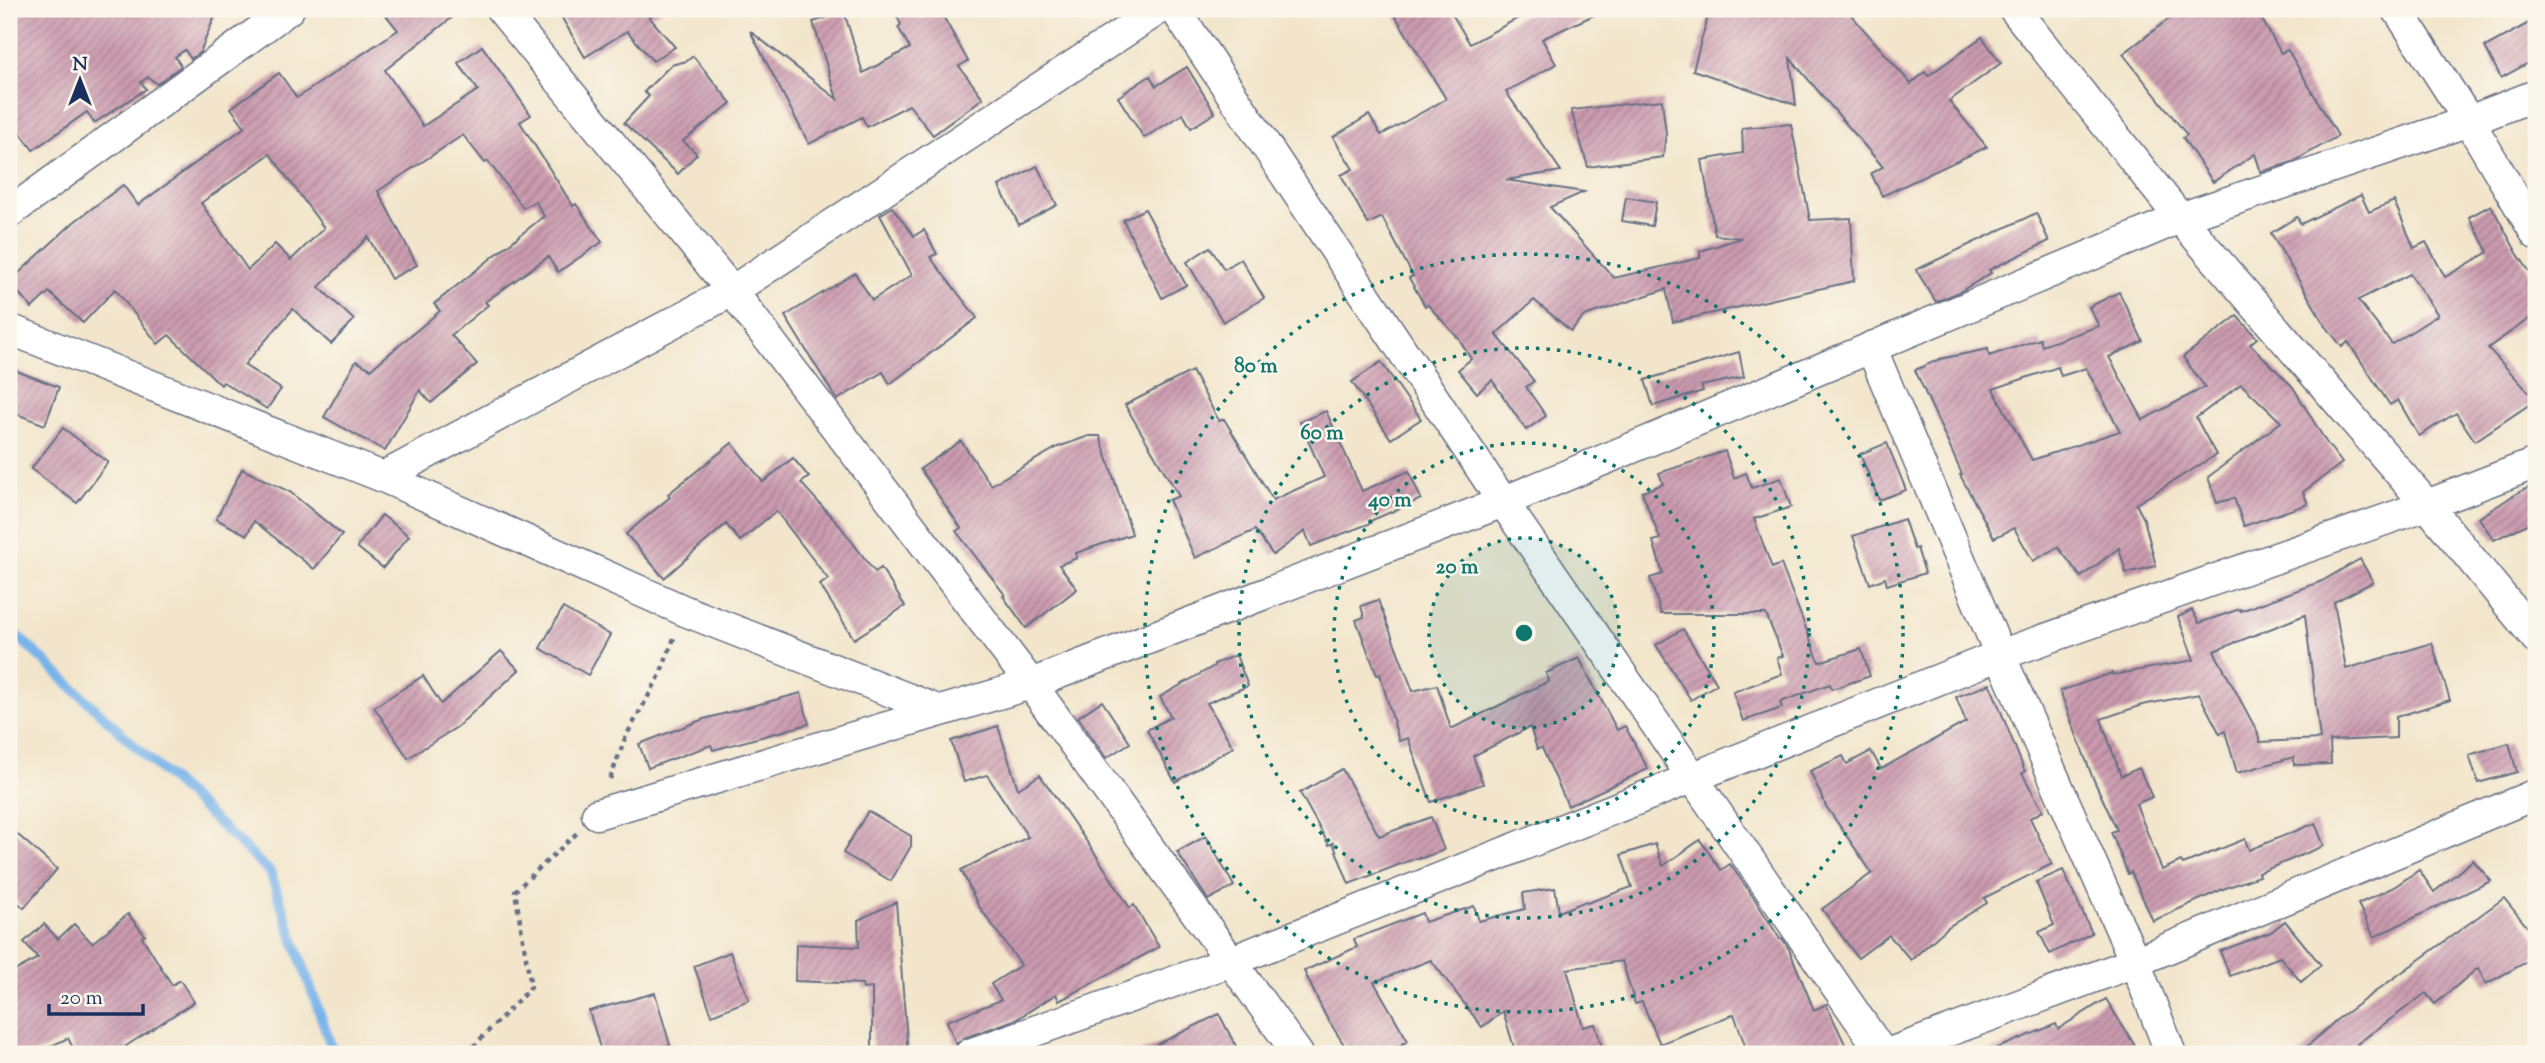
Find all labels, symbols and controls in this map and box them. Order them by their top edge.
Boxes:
north arrow [46,46,116,116]
text: N [72,52,88,79]
text: 80 m [1234,352,1278,382]
text: 60 m [1300,419,1344,449]
text: 40 m [1367,486,1412,516]
text: 20 m [1436,553,1479,583]
centre of rings [1512,621,1536,645]
scale bar [49,972,144,1016]
text: 20 m [60,984,103,1014]

